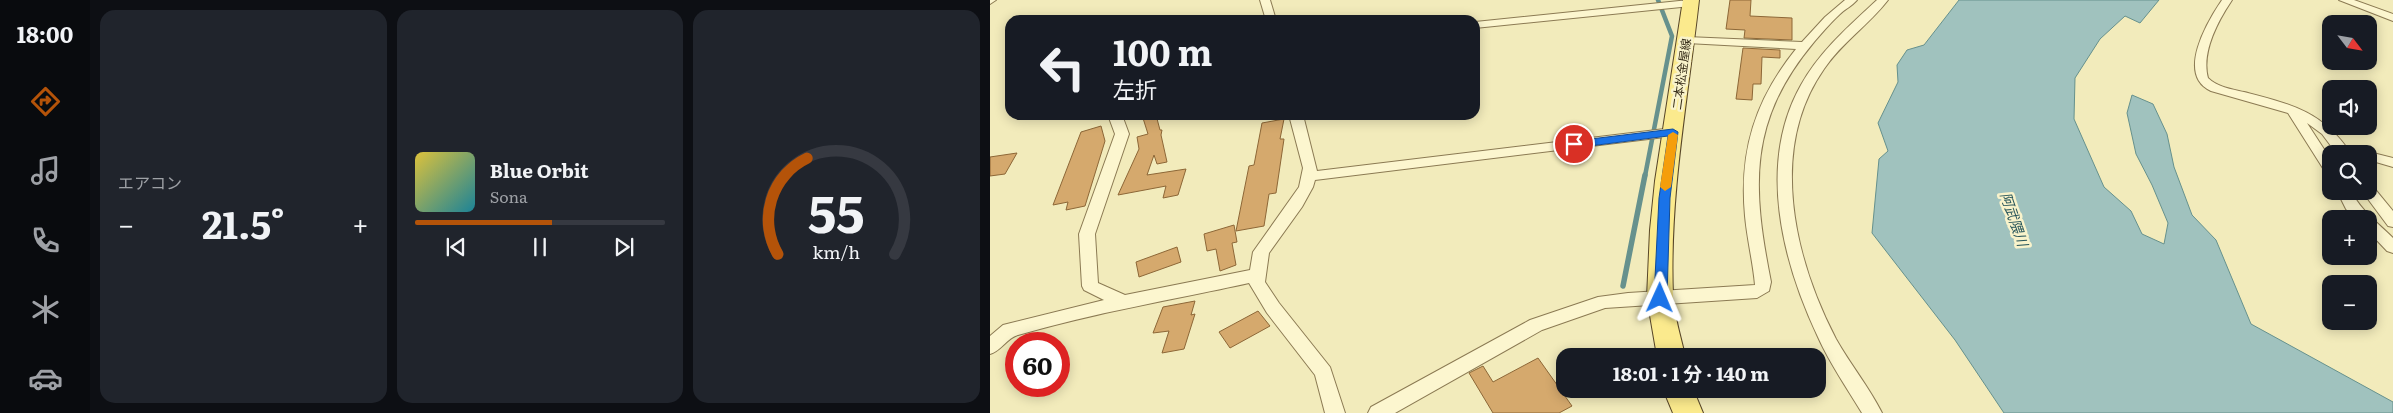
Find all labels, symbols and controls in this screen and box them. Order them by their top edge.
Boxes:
north arrow [2322,15,2378,70]
map controls [2322,15,2377,330]
text: 18:00 [17,17,73,50]
text: 100 m [1113,25,1213,77]
icon: left [1030,35,1095,100]
street label: 二本松金屋線 [1667,37,1695,111]
text: 左折 [1113,72,1157,105]
button: sound [2322,80,2377,135]
icon: directions [28,84,63,119]
pin [1553,123,1595,165]
icon: arrive [1560,130,1588,158]
button: search [2322,145,2377,200]
icon: music [28,153,63,188]
text: Blue Orbit [490,156,589,184]
text: エアコン [118,170,182,194]
text: 55 [808,171,865,249]
text: Sona [490,184,528,208]
water label: 阿武隈川 [1996,189,2034,251]
text: 21.5° [202,194,285,251]
text: − [118,202,134,244]
text: + [352,202,369,244]
button: + [2322,210,2377,265]
icon: phone [28,223,63,258]
icon: previous [442,233,470,261]
icon: pause [526,233,554,261]
icon: next [610,233,638,261]
text: km/h [813,238,861,265]
position arrow [1633,271,1685,323]
button: − [2322,275,2377,330]
icon: climate [28,292,63,327]
speed limit sign: 60 [1005,332,1070,397]
text: 18:01 · 1 分 · 140 m [1613,359,1769,387]
icon: car [28,361,63,396]

